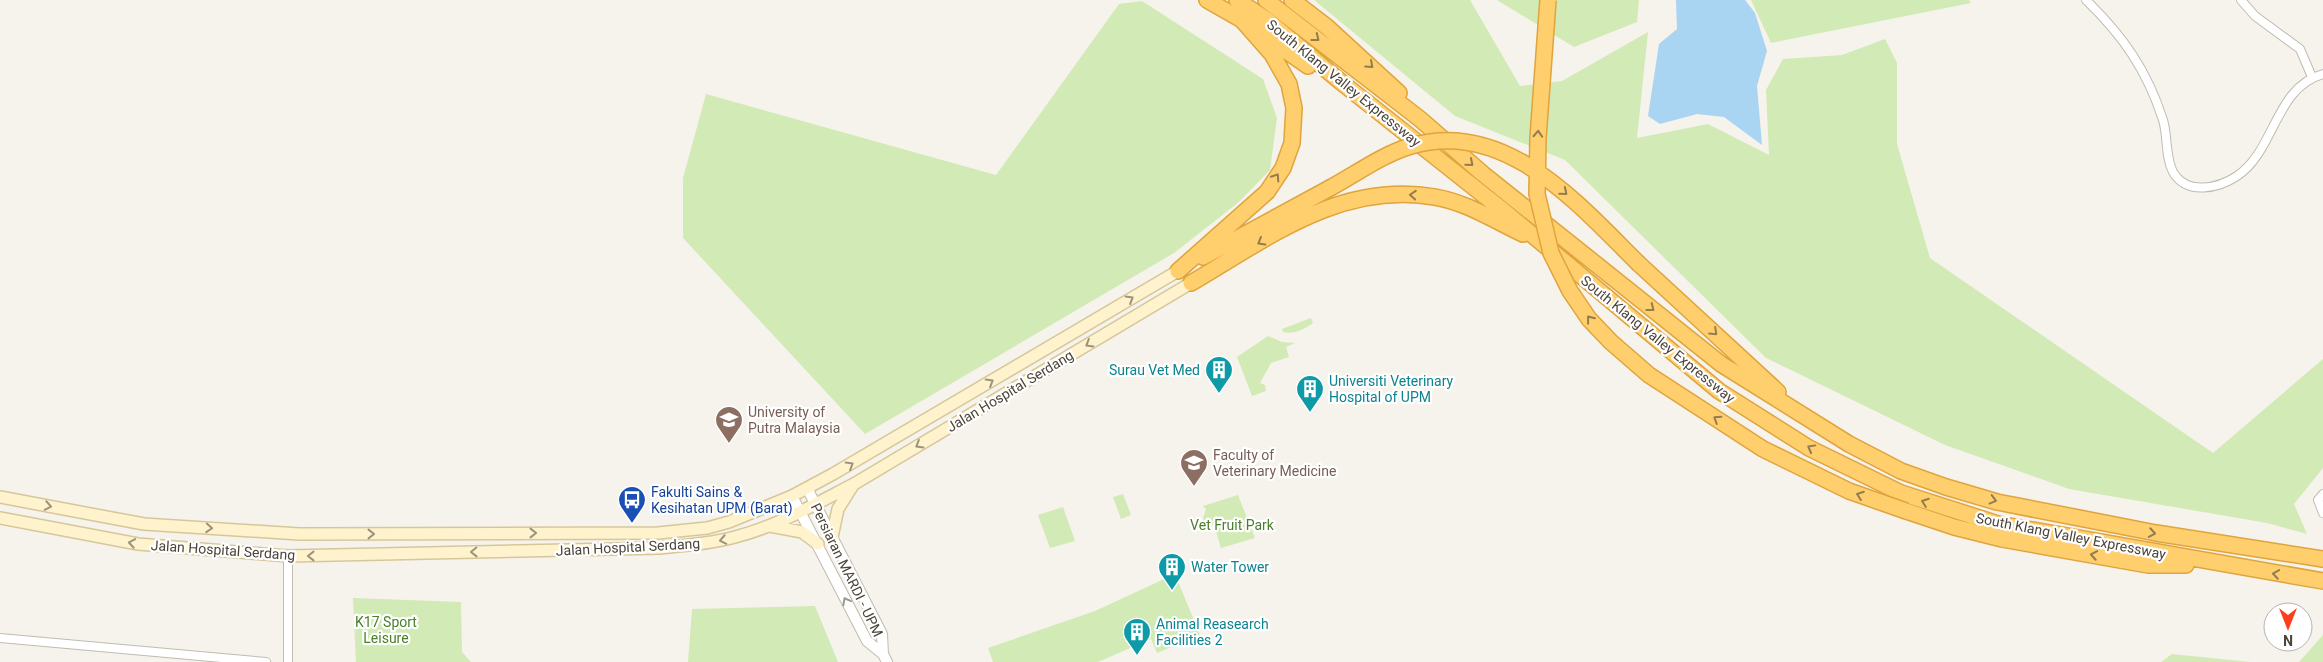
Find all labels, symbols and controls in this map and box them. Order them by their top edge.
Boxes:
street label: South Klang Valley Expressway [1264,16,1424,150]
one-way arrow [1310,33,1319,41]
one-way arrow [1364,59,1373,68]
one-way arrow [1533,130,1544,138]
one-way arrow [1465,157,1474,166]
one-way arrow [1270,174,1279,183]
one-way arrow [1558,186,1567,194]
one-way arrow [1409,190,1417,201]
one-way arrow [1258,236,1267,246]
street label: South Klang Valley Expressway [1578,272,1738,406]
one-way arrow [1124,296,1133,306]
one-way arrow [1646,303,1655,312]
one-way arrow [1587,315,1596,325]
one-way arrow [1708,326,1717,335]
one-way arrow [1085,338,1094,348]
street label: Jalan Hospital Serdang [944,347,1076,435]
building icon: Surau Vet Med [1204,355,1234,394]
place label: Surau Vet Med [1109,362,1200,378]
place label: Universiti Veterinary Hospital of UPM [1329,373,1454,405]
building icon: Universiti Veterinary Hospital of UPM [1295,374,1325,413]
one-way arrow [984,378,993,388]
place label: University of Putra Malaysia [748,404,840,436]
school or university icon: University of Putra Malaysia [714,405,744,444]
one-way arrow [1713,416,1723,425]
one-way arrow [915,439,924,449]
one-way arrow [1807,445,1816,455]
place label: Faculty of Veterinary Medicine [1213,447,1336,479]
school or university icon: Faculty of Veterinary Medicine [1179,448,1209,487]
one-way arrow [844,461,853,471]
place label: Fakulti Sains & Kesihatan UPM (Barat) [651,484,793,517]
bus stop icon: Fakulti Sains & Kesihatan UPM (Barat) [617,485,647,524]
one-way arrow [1857,491,1865,501]
one-way arrow [1988,494,1997,505]
one-way arrow [1922,498,1930,508]
one-way arrow [44,501,52,511]
street label: Persiaran MARDI - UPM [808,501,886,639]
street label: South Klang Valley Expressway [1975,510,2168,562]
park label: Vet Fruit Park [1190,517,1275,533]
one-way arrow [205,523,213,534]
one-way arrow [2148,527,2156,537]
one-way arrow [530,528,538,538]
one-way arrow [368,529,375,539]
one-way arrow [719,534,728,545]
street label: Jalan Hospital Serdang [555,535,701,559]
street label: Jalan Hospital Serdang [150,537,296,563]
one-way arrow [128,538,136,548]
one-way arrow [470,547,478,557]
one-way arrow [307,550,315,561]
one-way arrow [2090,551,2099,561]
building icon: Water Tower [1157,552,1187,591]
place label: Water Tower [1191,559,1269,575]
one-way arrow [2272,569,2281,579]
one-way arrow [842,597,852,606]
north arrow [2263,602,2313,652]
park label: K17 Sport Leisure [355,614,417,646]
place label: Animal Reasearch Facilities 2 [1156,616,1269,648]
building icon: Animal Reasearch Facilities 2 [1122,617,1152,656]
text: N [2283,632,2293,648]

